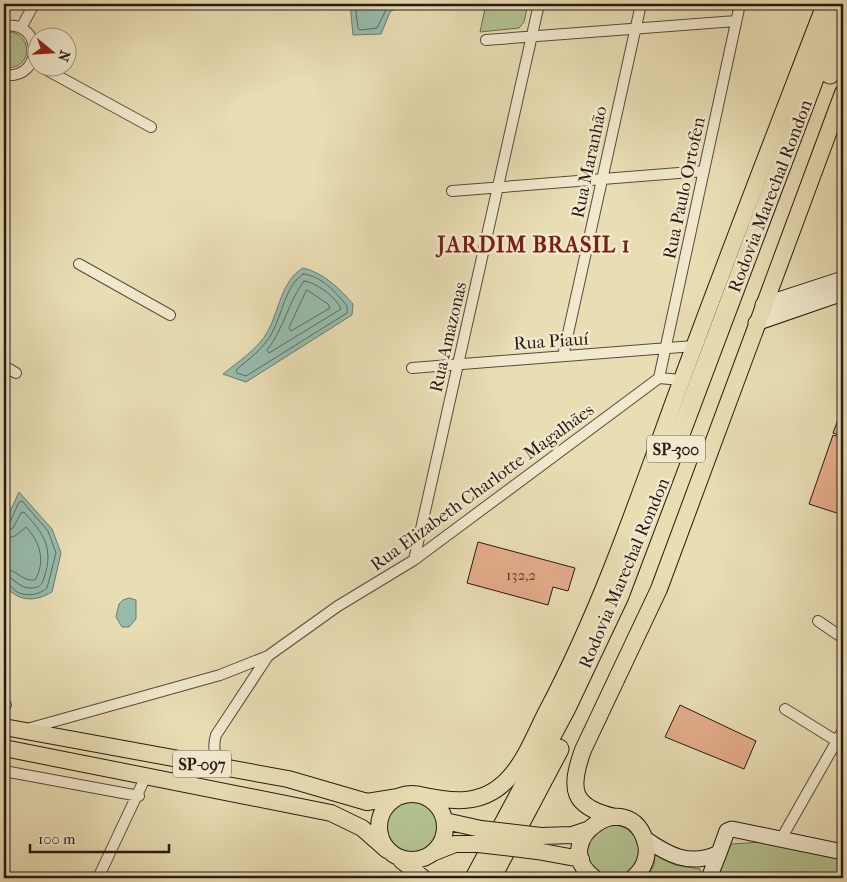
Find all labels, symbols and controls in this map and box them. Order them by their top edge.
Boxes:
north arrow [28,28,78,78]
text: N [54,48,74,64]
street label: Rodovia Marechal Rondon [724,96,817,296]
street label: Rua Maranhão [567,104,612,220]
street label: Rua Paulo Ortofen [659,115,710,261]
district label: JARDIM BRASIL 1 [435,232,631,258]
street label: Rua Amazonas [426,280,471,394]
street label: Rua Piauí [513,328,590,355]
street label: Rua Elizabeth Charlotte Magalhães [367,399,598,575]
road number: SP-300 [647,436,705,462]
street label: Rodovia Marechal Rondon [575,474,674,672]
house number: 132,2 [506,566,536,584]
road number: SP-097 [173,751,231,778]
scale bar [30,822,169,854]
text: 100 m [38,830,76,848]

